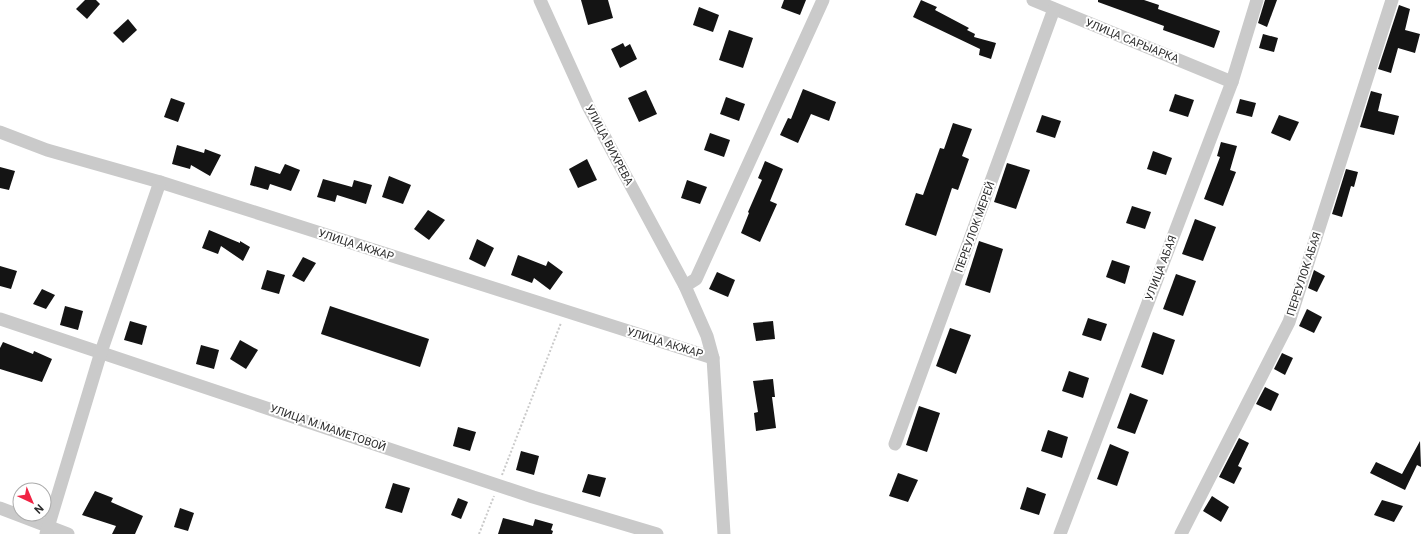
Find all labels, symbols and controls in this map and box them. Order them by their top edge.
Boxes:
street label: УЛИЦА САРЫАРКА [1083,16,1181,66]
street label: УЛИЦА ВИХРЕВА [582,103,636,188]
street label: ПЕРЕУЛОК МЕРЕЙ [952,180,998,274]
street label: УЛИЦА АКЖАР [317,227,395,263]
street label: ПЕРЕУЛОК АБАЯ [1284,230,1324,318]
street label: УЛИЦА АБАЯ [1143,234,1179,302]
street label: УЛИЦА АКЖАР [625,325,705,361]
street label: УЛИЦА М.МАМЕТОВОЙ [268,402,388,454]
north arrow [12,482,52,522]
text: N [31,501,46,516]

